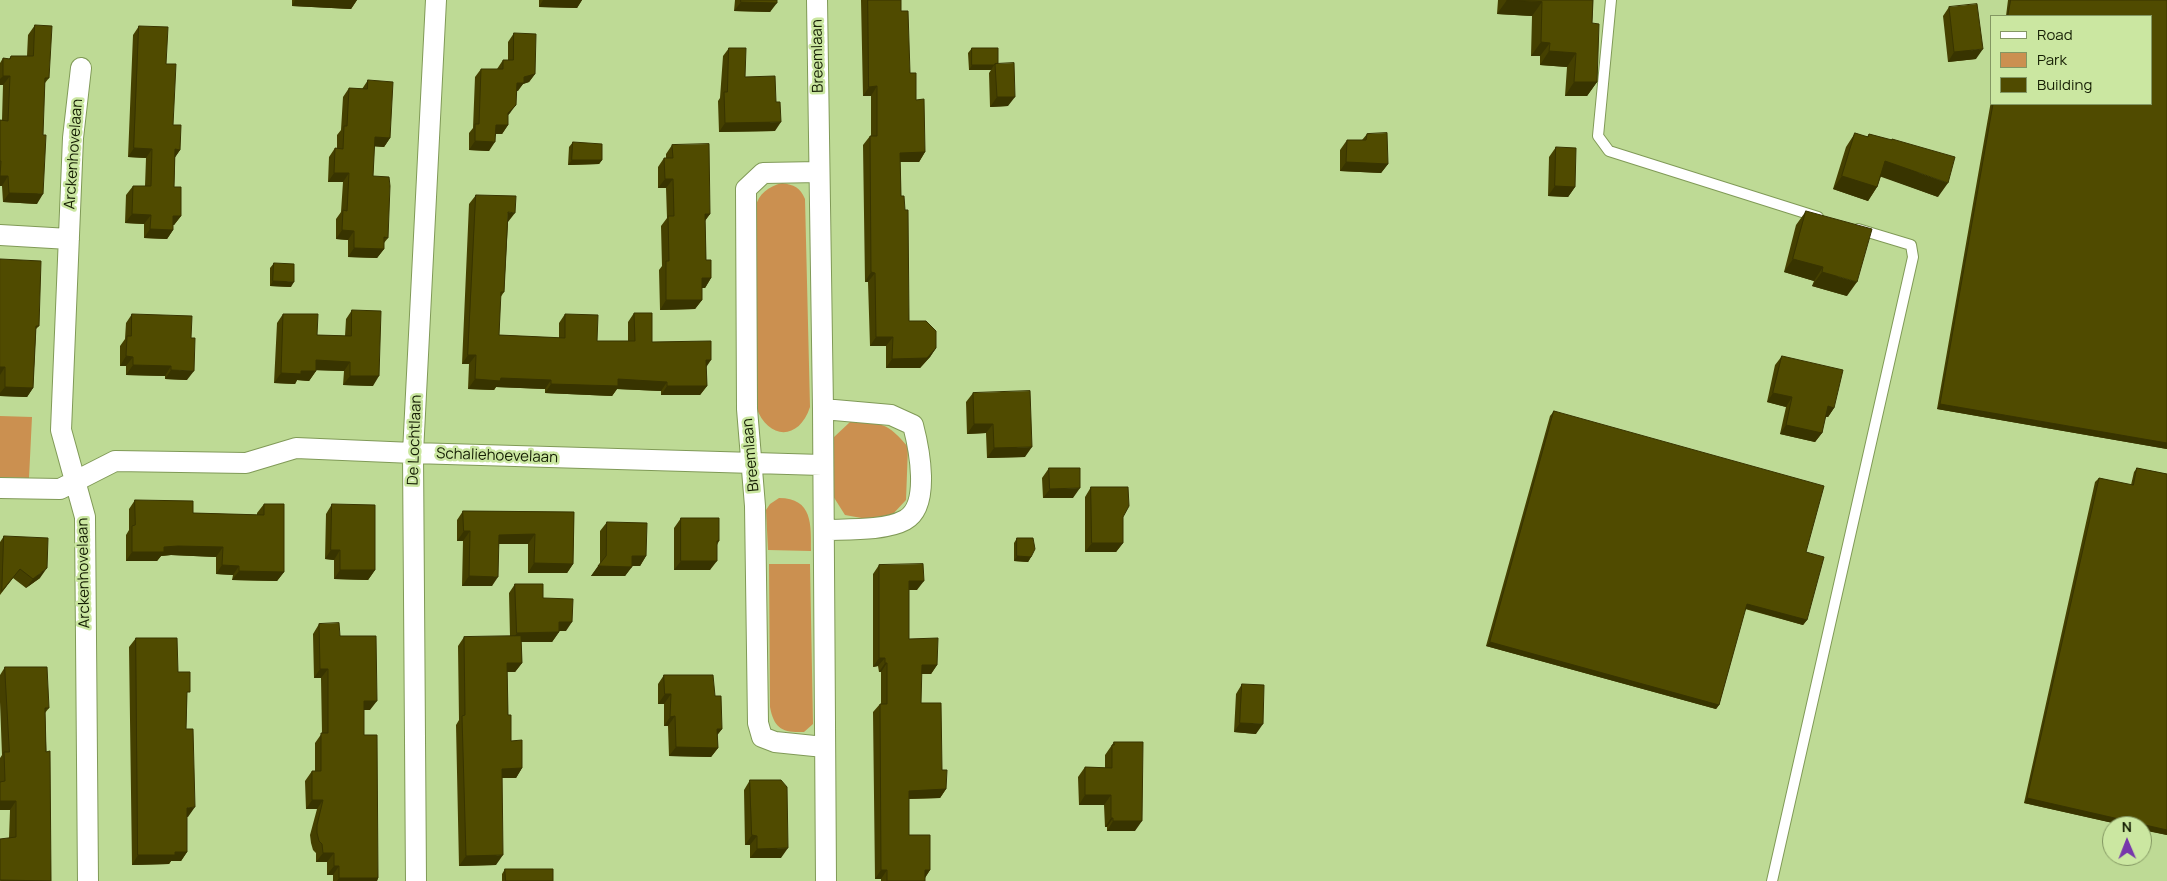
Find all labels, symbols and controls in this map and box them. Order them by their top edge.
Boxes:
legend [1990,15,2152,105]
street label: Breemlaan [808,19,828,93]
text: Road [2037,24,2073,45]
text: Park [2037,49,2067,70]
text: Building [2037,74,2092,95]
street label: Arckenhovelaan [61,98,87,210]
street label: De Lochtlaan [404,394,426,486]
street label: Breemlaan [739,418,763,492]
street label: Schaliehoevelaan [436,445,558,467]
street label: Arckenhovelaan [74,518,94,628]
north arrow [2102,816,2152,866]
text: N [2122,817,2132,836]

